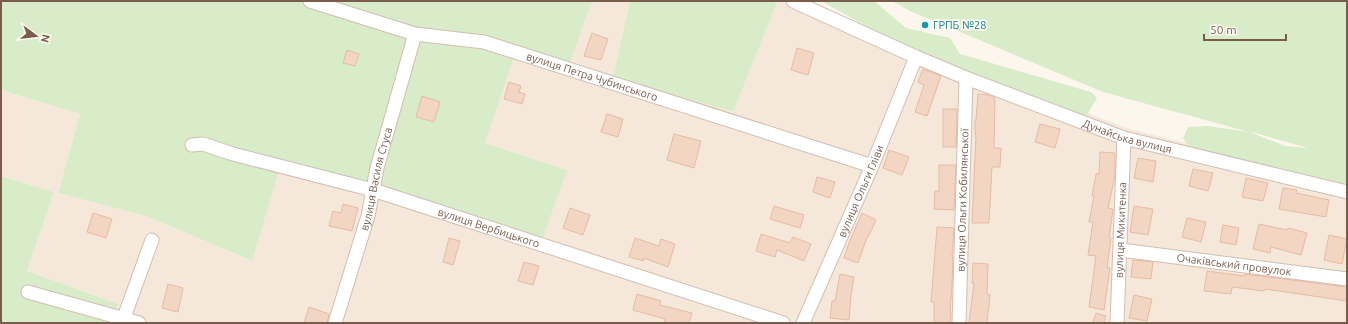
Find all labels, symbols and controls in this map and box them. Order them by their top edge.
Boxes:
north arrow [16,16,56,56]
scale bar [1204,16,1286,42]
place label: ГРПБ №28 [933,19,986,31]
marker: ГРПБ №28 [920,20,930,30]
text: 50 m [1210,23,1237,36]
text: N [39,33,53,44]
street label: вулиця Петра Чубинського [525,50,659,103]
street label: Дунайська вулиця [1081,117,1173,155]
street label: вулиця Василя Стуса [358,126,394,232]
street label: вулиця Ольги Кобилянської [954,128,971,272]
street label: вулиця Ольги Гліви [836,143,886,239]
street label: вулиця Микитенка [1113,182,1128,278]
street label: вулиця Вербицького [436,205,541,250]
street label: Очаківський провулок [1176,251,1292,278]

